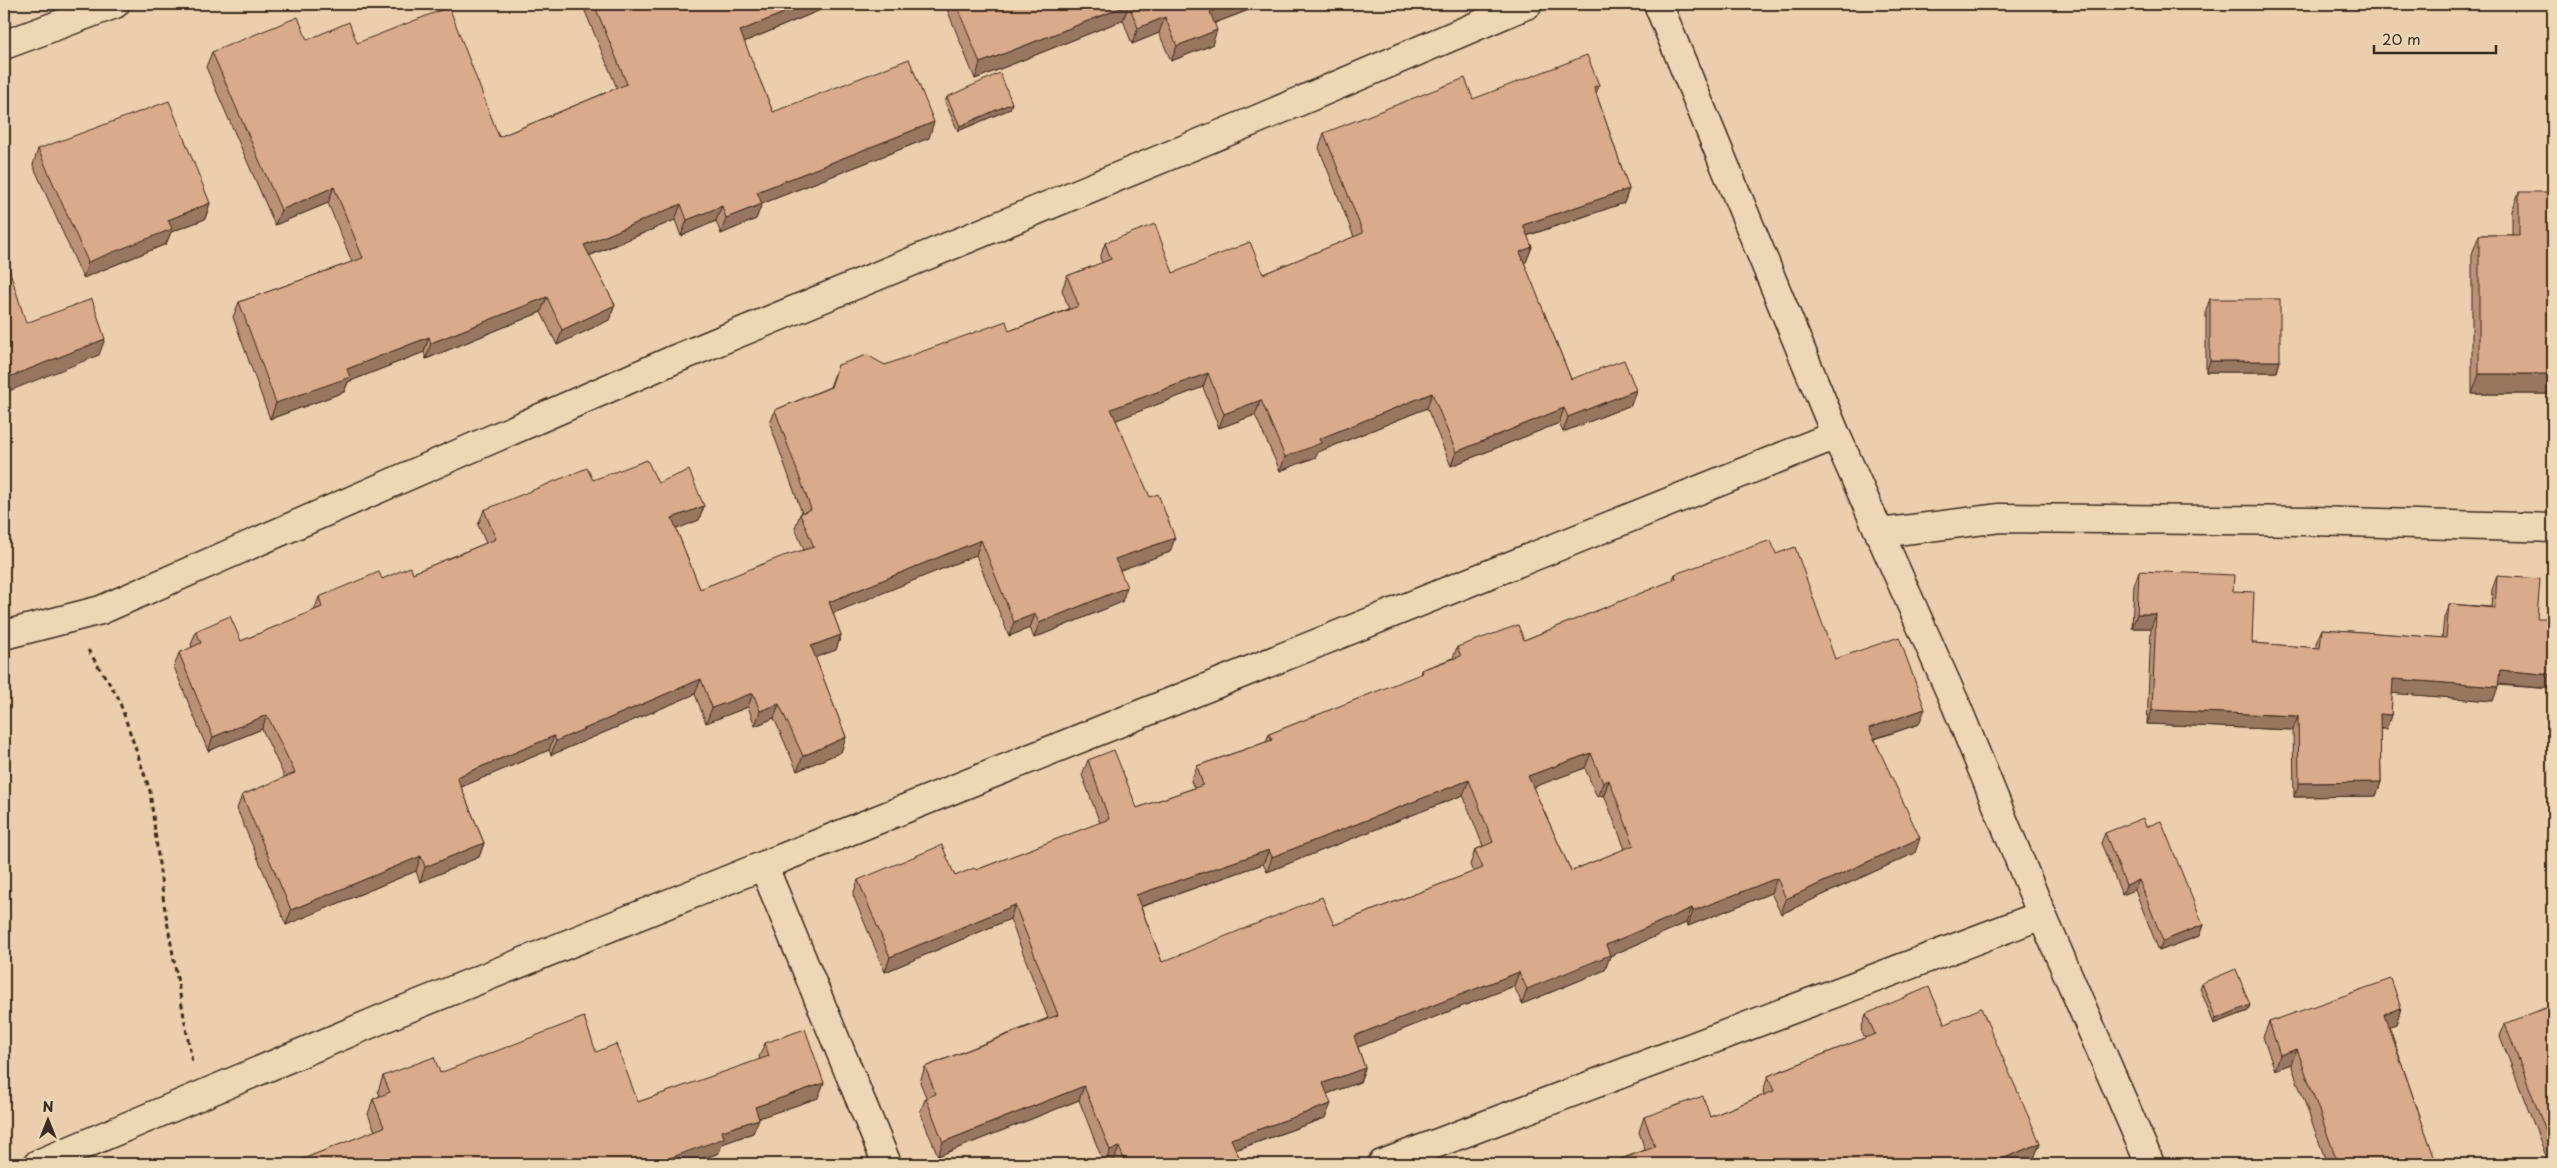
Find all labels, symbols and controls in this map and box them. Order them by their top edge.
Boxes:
scale bar [2374,22,2497,54]
text: 20 m [2382,27,2421,50]
north arrow [22,1096,72,1146]
text: N [42,1096,54,1117]

